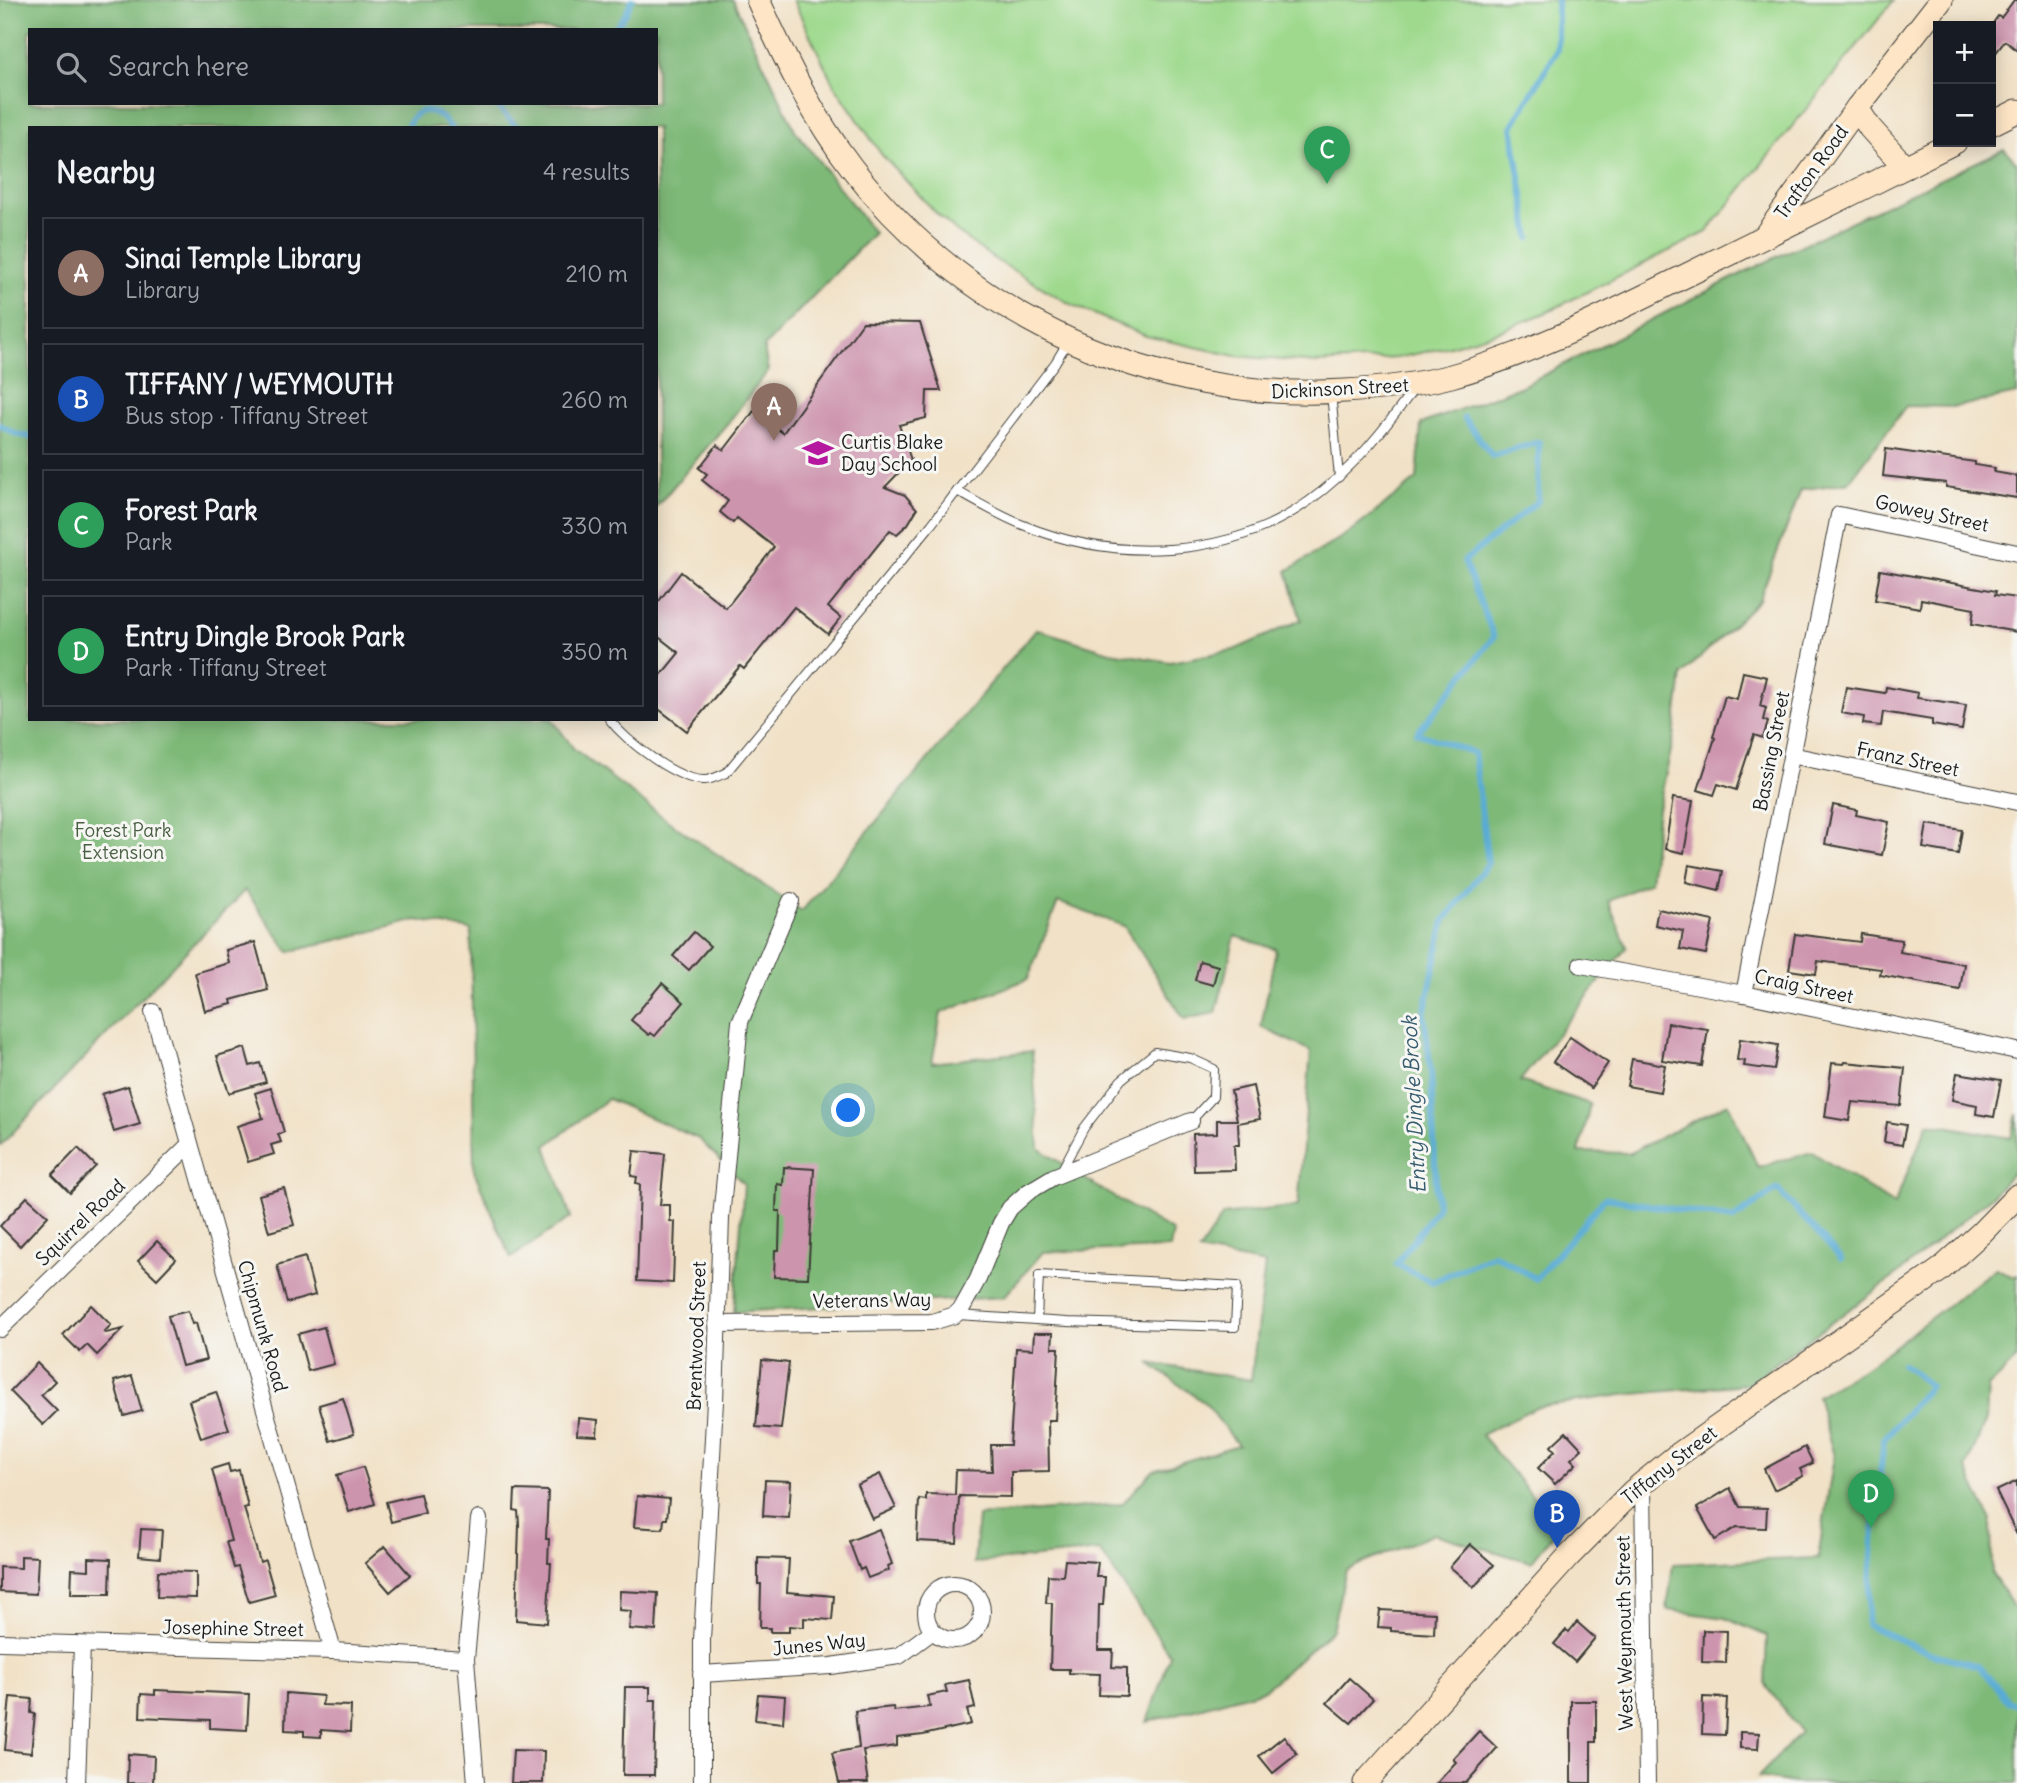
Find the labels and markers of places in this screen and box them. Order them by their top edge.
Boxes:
pin: C [1304,126,1350,184]
pin: A [751,383,797,441]
place label: Curtis Blake Day School [841,430,943,476]
school or university icon: Curtis Blake Day School [801,436,835,470]
pin: D [1848,1470,1894,1528]
pin: B [1534,1490,1580,1548]

